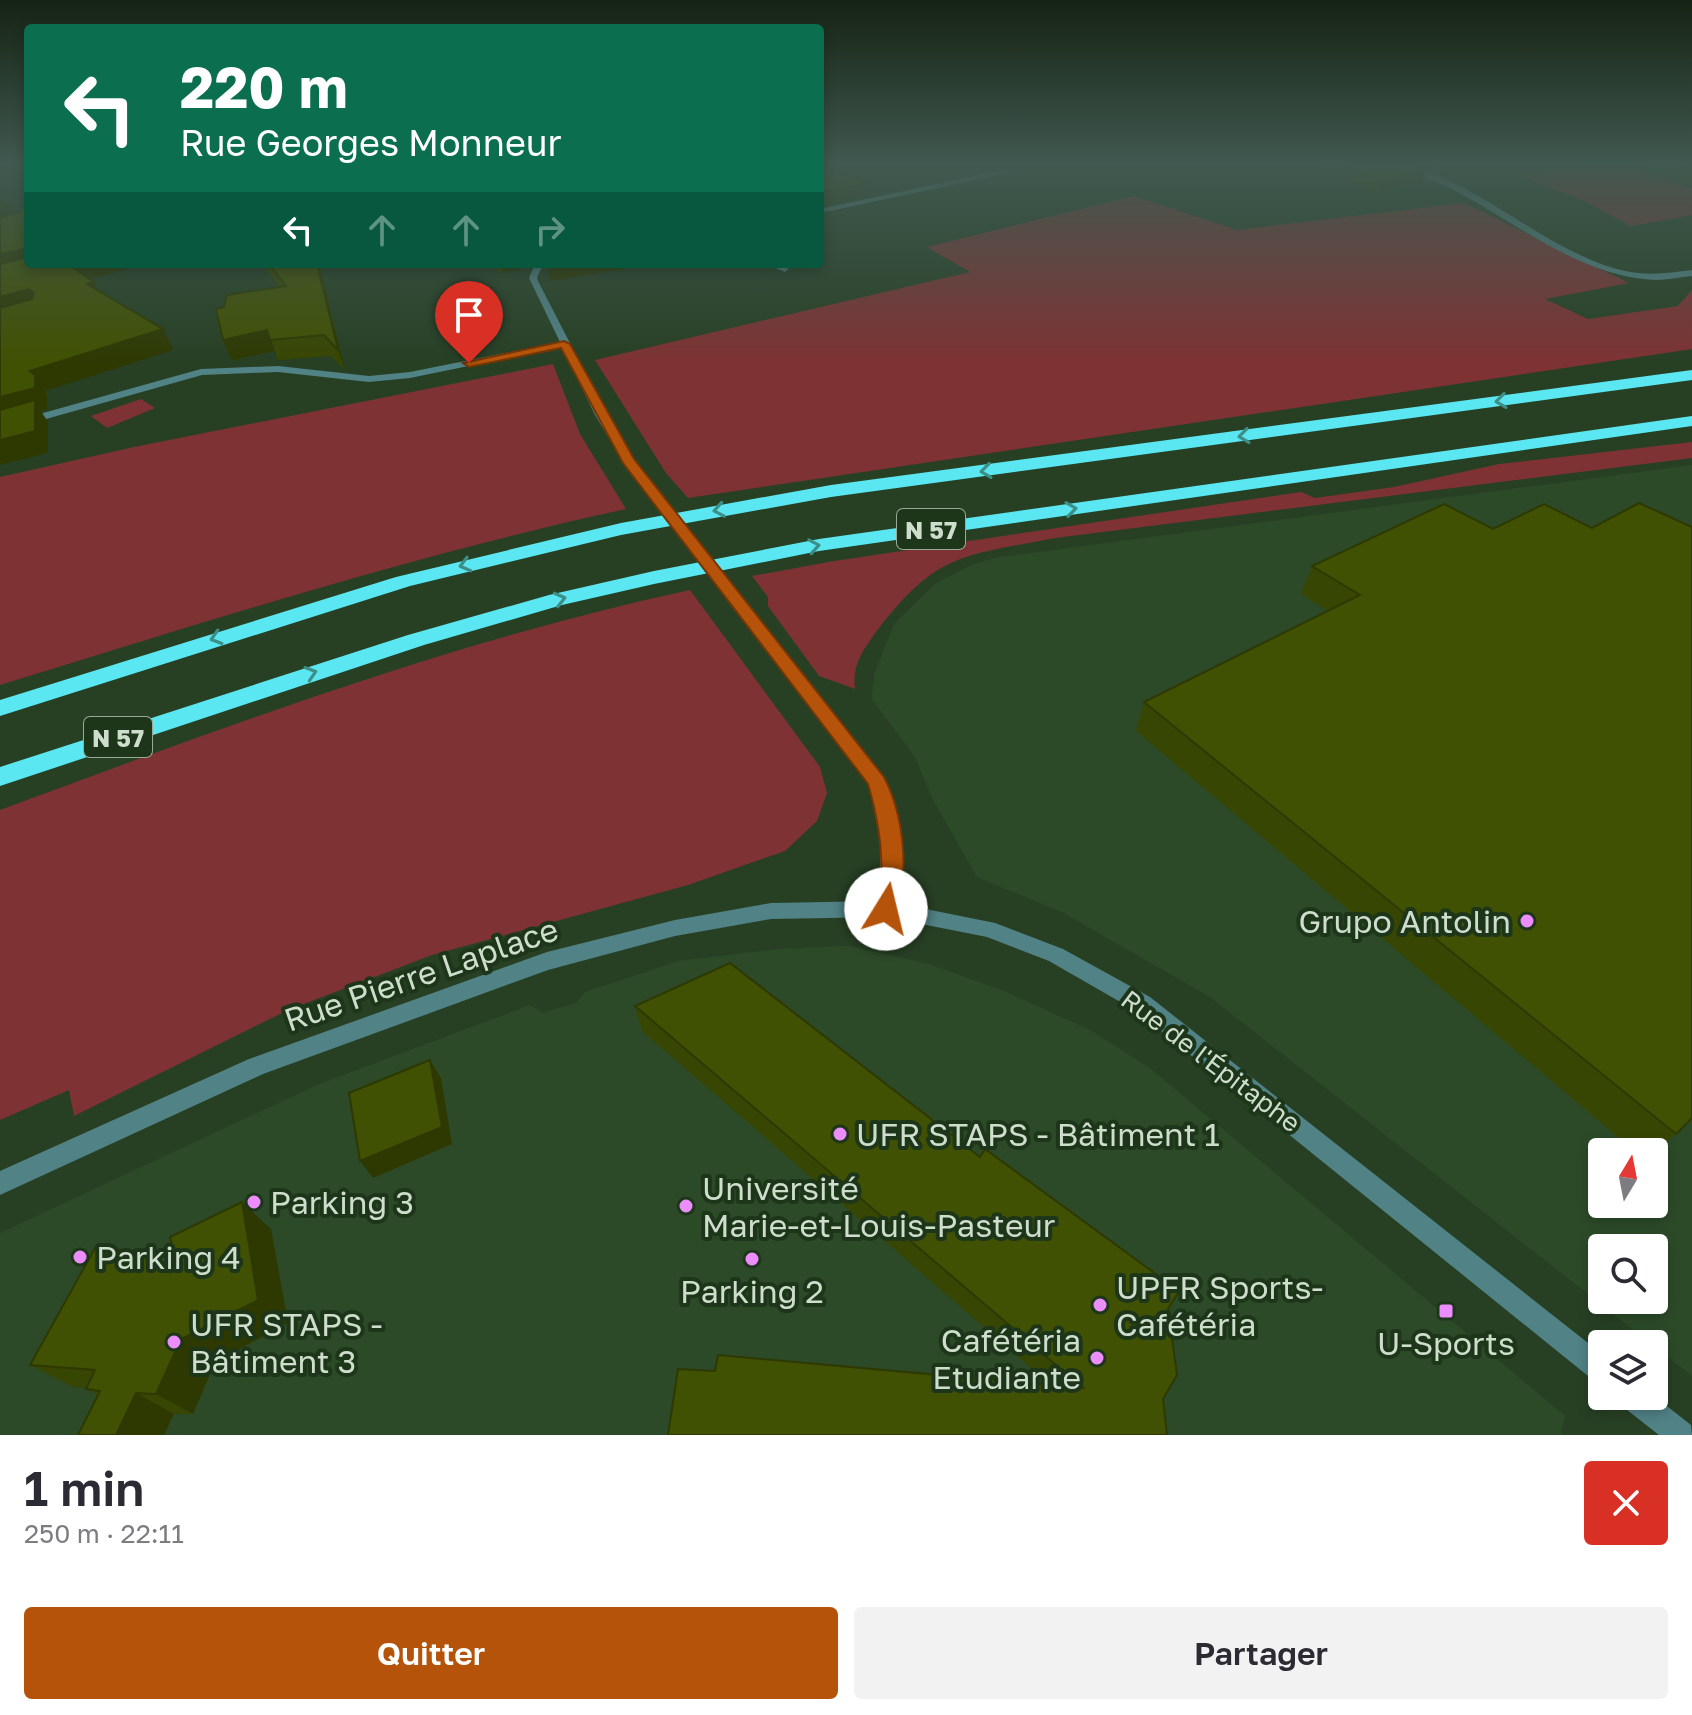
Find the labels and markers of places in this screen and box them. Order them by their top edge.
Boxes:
pin [435,281,503,363]
place label: Grupo Antolin [1298,902,1511,940]
marker: Grupo Antolin [1518,912,1536,930]
place label: UFR STAPS - Bâtiment 1 [856,1115,1220,1153]
marker: UFR STAPS - Bâtiment 1 [831,1125,849,1143]
place label: Université Marie-et-Louis-Pasteur [702,1169,1055,1244]
place label: Parking 3 [270,1183,414,1221]
marker: Parking 3 [245,1193,263,1211]
marker: Université Marie-et-Louis-Pasteur [677,1197,695,1215]
place label: Parking 4 [96,1238,241,1276]
marker: Parking 4 [71,1248,89,1266]
marker: Parking 2 [743,1250,761,1268]
place label: UPFR Sports- Cafétéria [1116,1268,1324,1343]
place label: Parking 2 [680,1272,824,1310]
marker: UPFR Sports- Cafétéria [1091,1296,1109,1314]
marker: U-Sports [1437,1302,1455,1320]
place label: UFR STAPS - Bâtiment 3 [190,1305,383,1380]
place label: Cafétéria Etudiante [932,1321,1081,1396]
place label: U-Sports [1377,1324,1515,1362]
marker: UFR STAPS - Bâtiment 3 [165,1333,183,1351]
marker: Cafétéria Etudiante [1088,1349,1106,1367]

